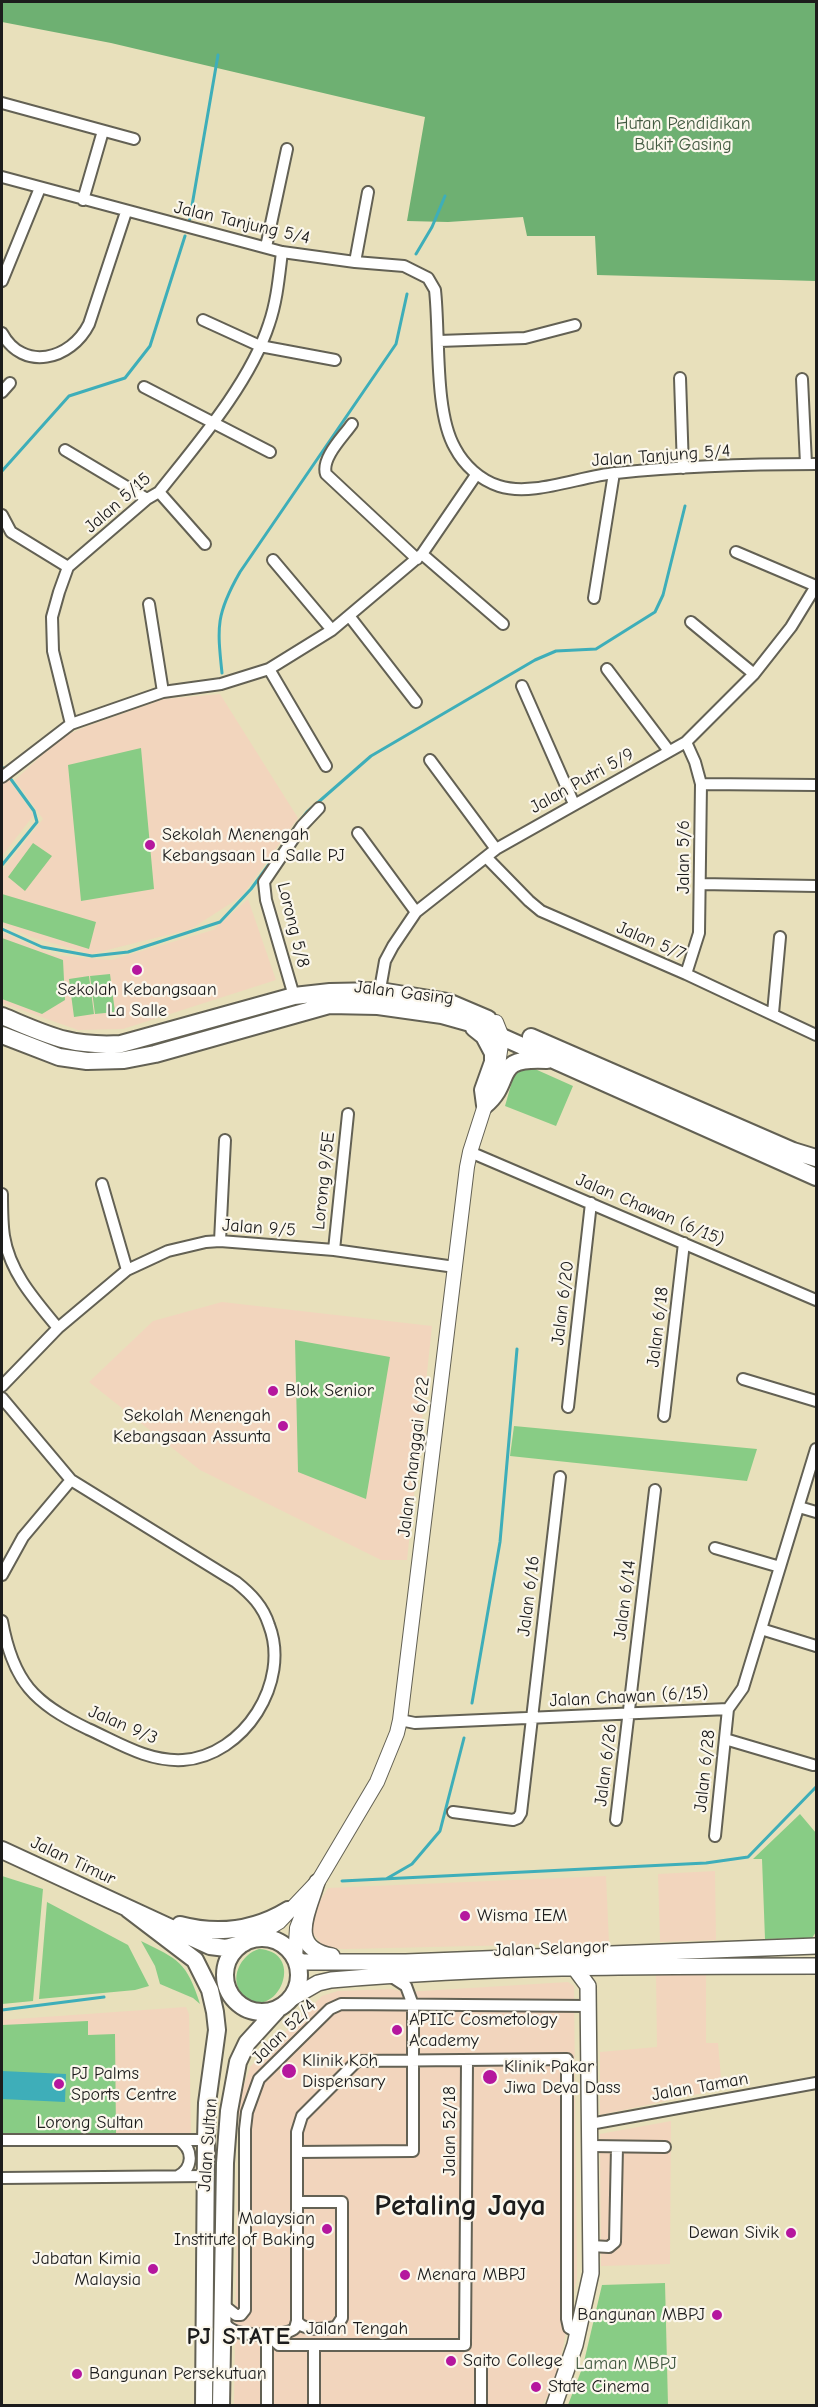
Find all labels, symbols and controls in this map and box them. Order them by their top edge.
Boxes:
park label: Hutan Pendidikan Bukit Gasing [615,113,751,156]
street label: Jalan Tanjung 5/4 [172,197,312,249]
street label: Jalan Tanjung 5/4 [591,440,731,472]
street label: Jalan 5/15 [80,468,156,538]
street label: Jalan Putri 5/9 [526,744,638,818]
street label: Jalan 5/6 [673,820,695,894]
place label: Sekolah Menengah Kebangsaan La Salle PJ [162,824,345,866]
marker: Sekolah Menengah Kebangsaan La Salle PJ [143,838,157,852]
street label: Lorong 5/8 [272,880,314,970]
street label: Jalan 5/7 [613,917,689,965]
marker: Sekolah Kebangsaan La Salle [130,963,144,977]
street label: Jalan Gasing [353,976,455,1010]
place label: Sekolah Kebangsaan La Salle [57,979,217,1022]
street label: Lorong 9/5E [308,1131,340,1231]
street label: Jalan Chawan (6/15) [572,1169,728,1251]
street label: Jalan 9/5 [221,1215,297,1241]
street label: Jalan 6/20 [547,1260,579,1346]
street label: Jalan 6/18 [642,1286,674,1368]
street label: Jalan Changgai 6/22 [393,1376,435,1538]
place label: Blok Senior [285,1380,374,1402]
marker: Blok Senior [266,1384,280,1398]
place label: Sekolah Menengah Kebangsaan Assunta [113,1405,271,1448]
marker: Sekolah Menengah Kebangsaan Assunta [276,1419,290,1433]
street label: Jalan 6/16 [513,1554,545,1638]
street label: Jalan 6/14 [609,1559,641,1641]
street label: Jalan Chawan (6/15) [549,1682,709,1712]
street label: Jalan 9/3 [85,1701,161,1749]
street label: Jalan 6/26 [590,1722,622,1808]
street label: Jalan 6/28 [690,1729,720,1813]
street label: Jalan Timur [27,1832,119,1890]
place label: Wisma IEM [477,1905,567,1927]
marker: Wisma IEM [458,1909,472,1923]
street label: Jalan Selangor [493,1936,609,1962]
street label: Jalan 52/4 [247,1995,321,2069]
place label: APIIC Cosmetology Academy [409,2009,557,2052]
marker: APIIC Cosmetology Academy [390,2023,404,2037]
place label: Klinik Koh Dispensary [302,2050,385,2092]
place label: Klinik Pakar Jiwa Deva Dass [504,2056,620,2098]
marker: Klinik Koh Dispensary [280,2062,298,2080]
place label: PJ Palms Sports Centre [71,2063,177,2106]
marker: Klinik Pakar Jiwa Deva Dass [481,2068,499,2086]
street label: Jalan Taman [650,2068,750,2106]
marker: PJ Palms Sports Centre [52,2077,66,2091]
street label: Jalan 52/18 [439,2086,461,2176]
street label: Jalan Sultan [194,2098,222,2192]
street label: Lorong Sultan [36,2112,144,2134]
district label: Petaling Jaya [374,2189,546,2225]
place label: Malaysian Institute of Baking [174,2208,315,2250]
marker: Malaysian Institute of Baking [320,2222,334,2236]
place label: Dewan Sivik [689,2222,779,2244]
marker: Dewan Sivik [784,2226,798,2240]
place label: Jabatan Kimia Malaysia [32,2248,141,2290]
marker: Jabatan Kimia Malaysia [146,2262,160,2276]
place label: Menara MBPJ [417,2264,526,2286]
marker: Menara MBPJ [398,2268,412,2282]
place label: Bangunan MBPJ [577,2304,705,2326]
marker: Bangunan MBPJ [710,2308,724,2322]
street label: Jalan Tengah [306,2318,408,2340]
district label: PJ STATE [186,2323,292,2351]
place label: Saito College [463,2350,563,2372]
park label: Laman MBPJ [575,2353,677,2375]
marker: Saito College [444,2354,458,2368]
place label: Bangunan Persekutuan [89,2363,267,2385]
marker: Bangunan Persekutuan [70,2367,84,2381]
place label: State Cinema [548,2376,650,2398]
marker: State Cinema [529,2380,543,2394]

